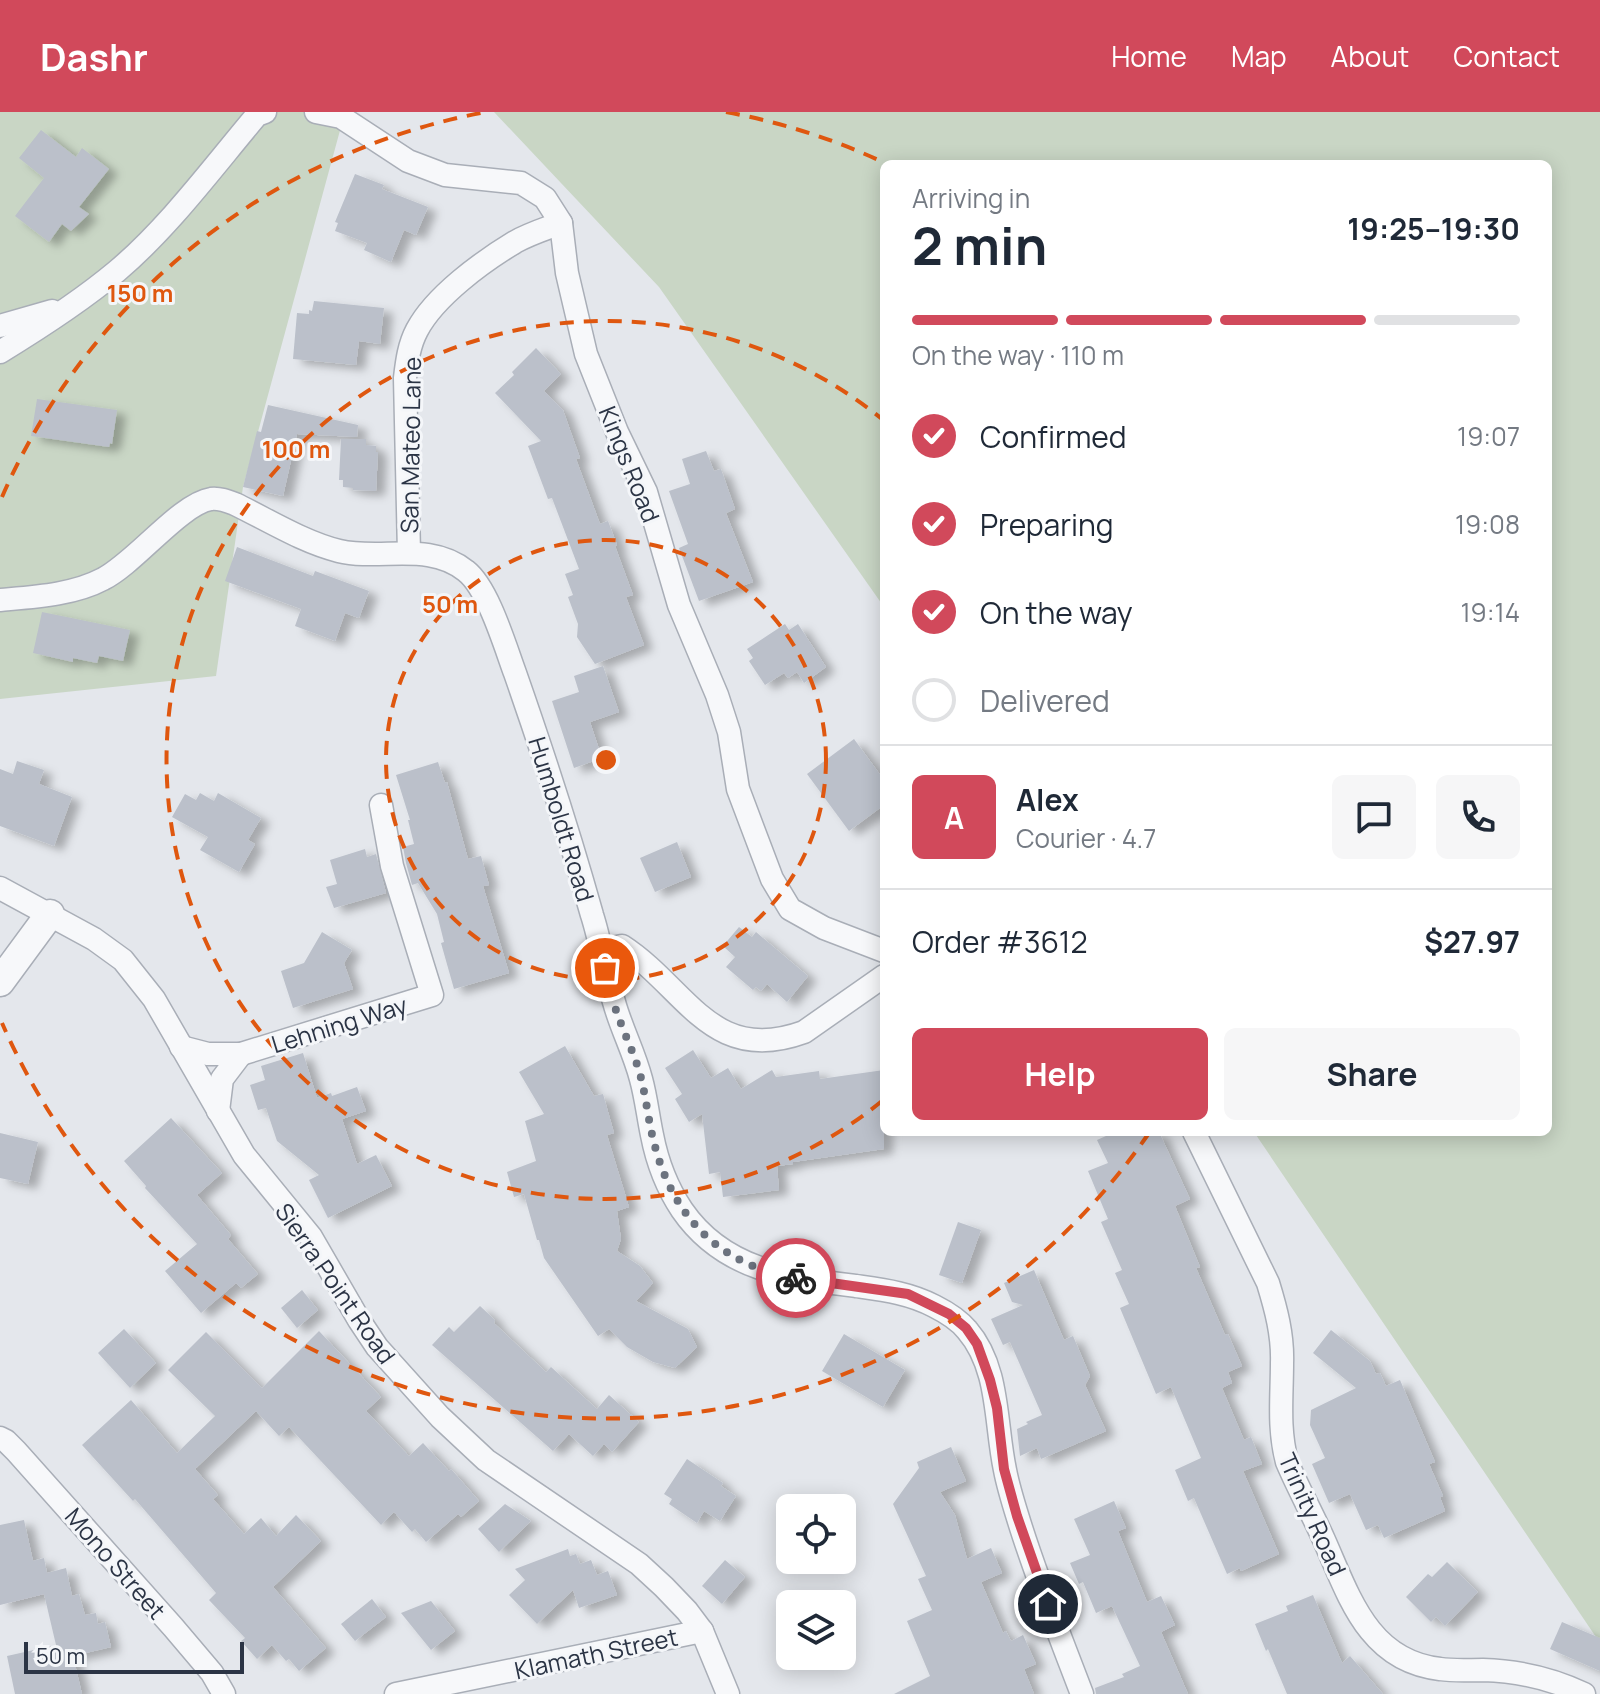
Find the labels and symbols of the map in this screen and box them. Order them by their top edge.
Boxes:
text: 150 m [107,276,173,309]
street label: San Mateo Lane [392,356,428,534]
street label: Kings Road [592,401,668,527]
text: 100 m [262,432,330,465]
text: 50 m [422,587,478,620]
street label: Humboldt Road [521,733,603,905]
centre of rings [592,746,620,774]
pin [571,934,639,1002]
street label: Lehning Way [267,988,411,1060]
street label: Sierra Point Road [268,1196,404,1370]
courier [756,1238,836,1318]
street label: Trinity Road [1271,1448,1355,1580]
street label: Mono Street [58,1500,174,1626]
pin [1014,1570,1082,1638]
street label: Klamath Street [511,1620,681,1686]
scale bar [24,1638,244,1674]

